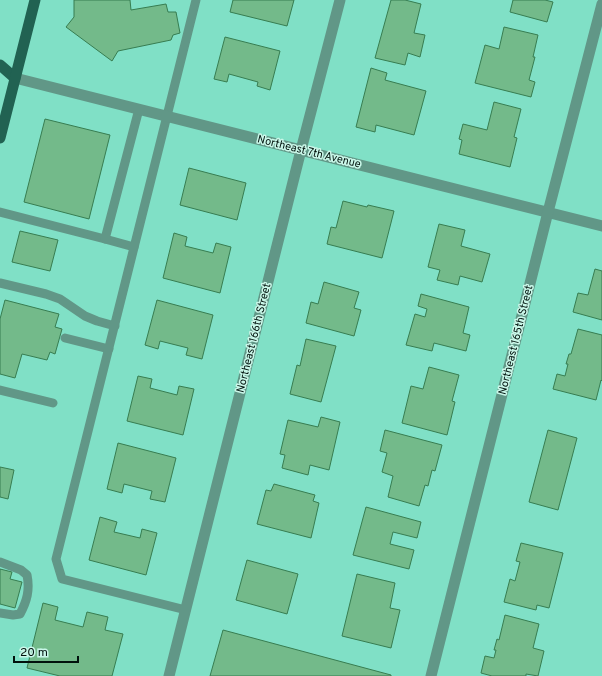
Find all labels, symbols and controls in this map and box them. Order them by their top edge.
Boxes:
street label: Northeast 7th Avenue [256,132,362,172]
street label: Northeast 166th Street [234,282,274,394]
street label: Northeast 165th Street [496,284,536,396]
scale bar [14,638,78,664]
text: 20 m [20,645,48,661]

